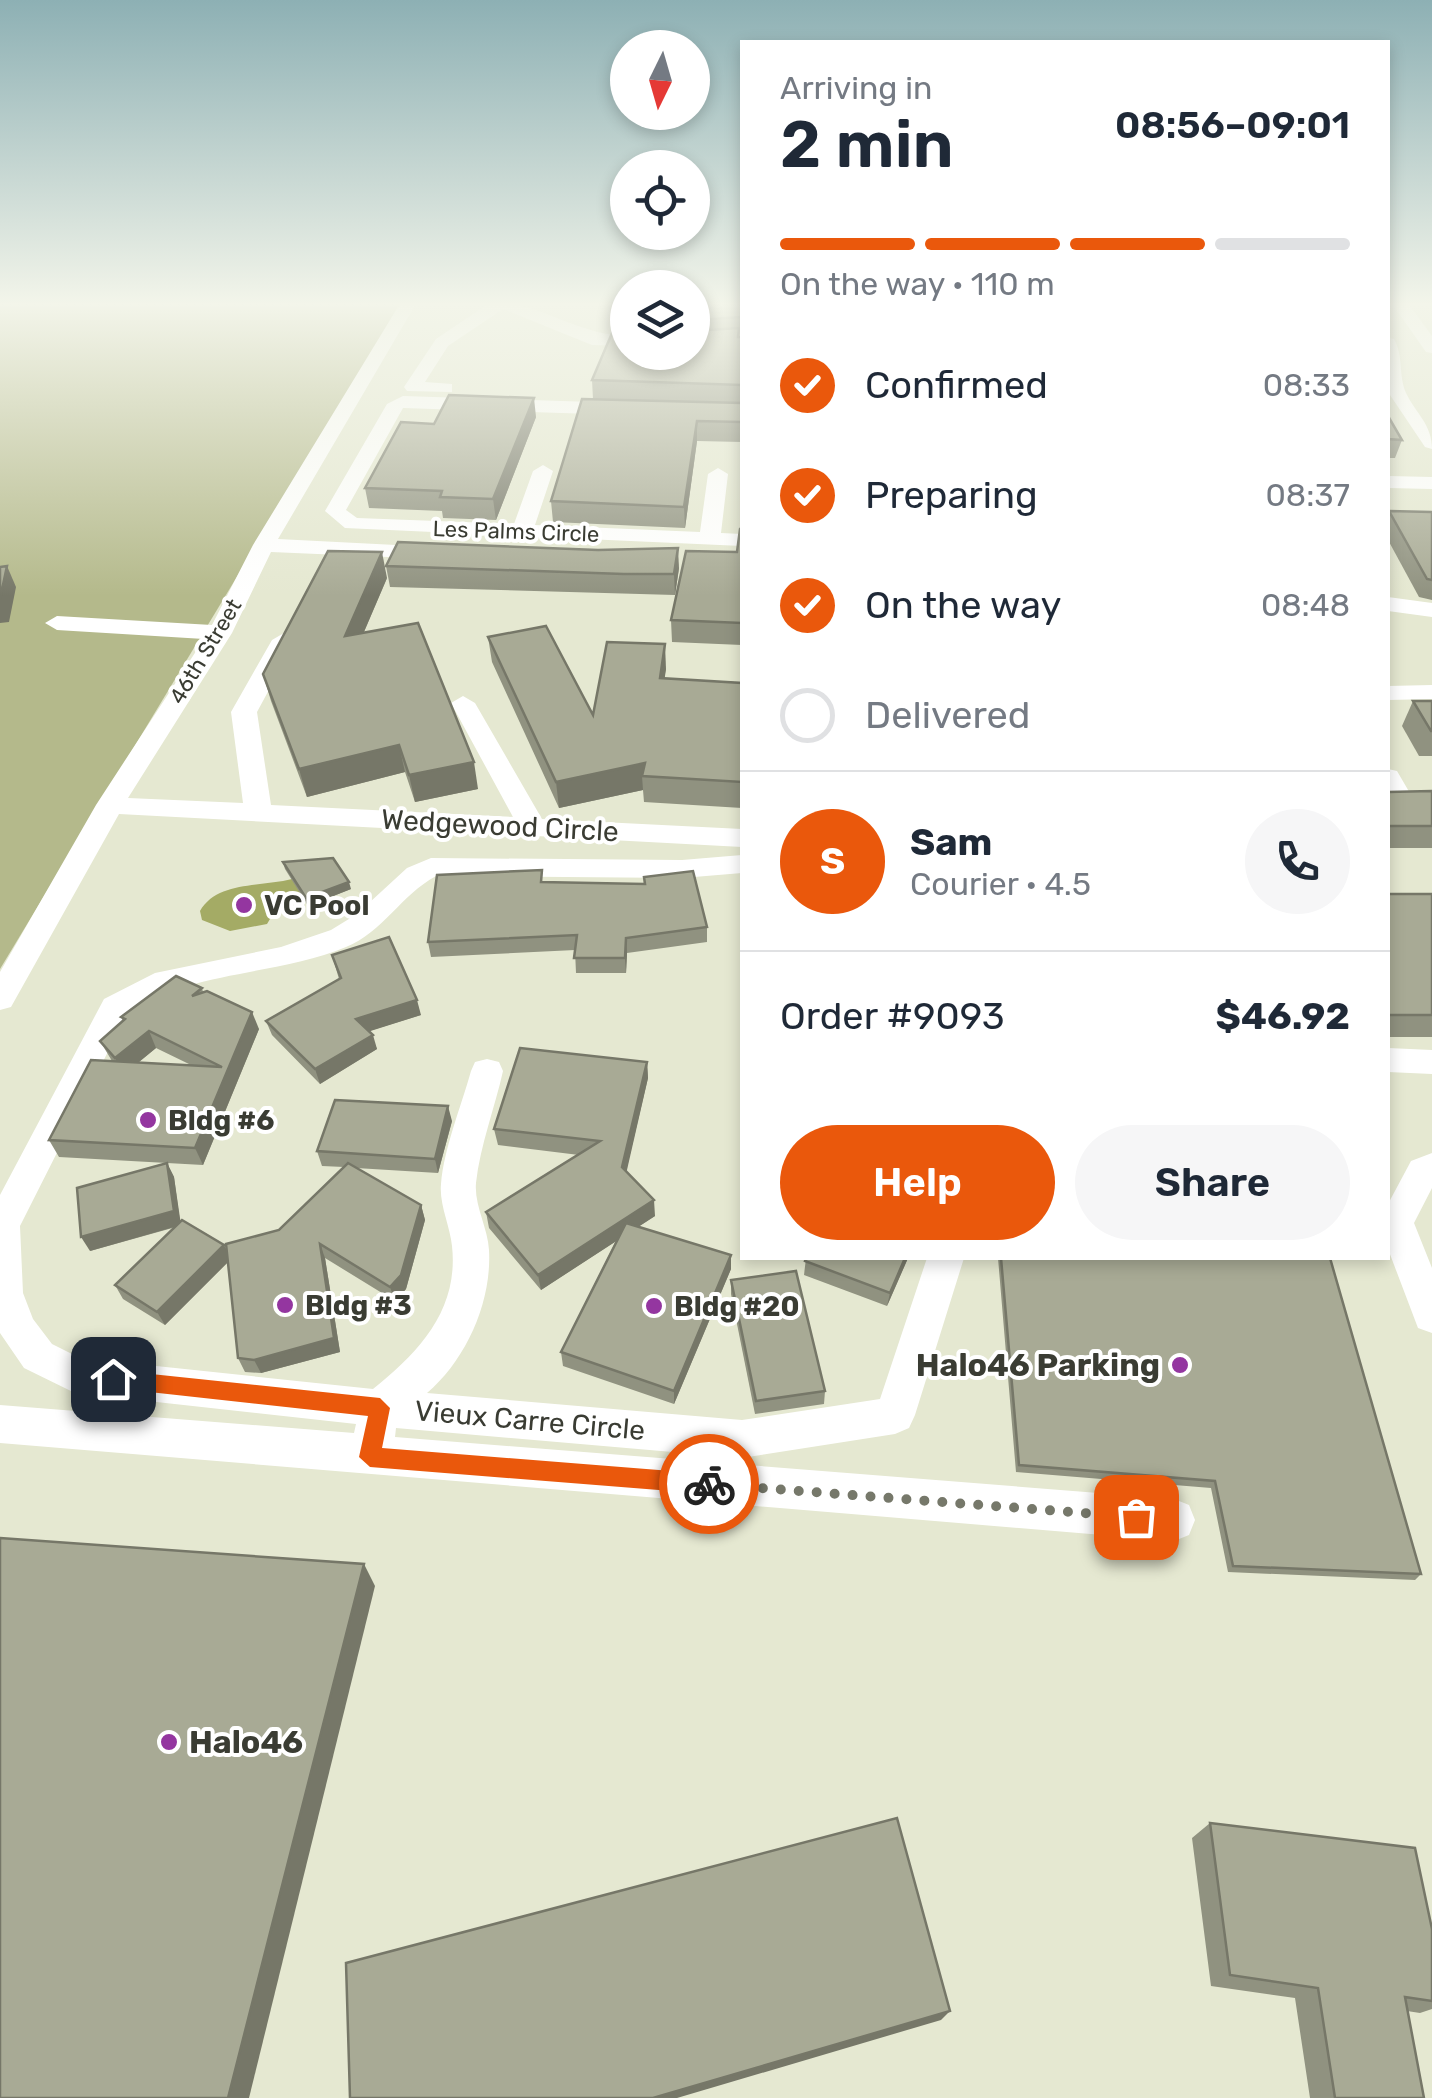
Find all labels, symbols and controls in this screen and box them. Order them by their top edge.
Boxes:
north arrow [610,30,710,130]
map controls [610,30,710,370]
text: Arriving in [780,69,932,107]
text: 08:56–09:01 [1115,102,1350,148]
text: 2 min [780,106,954,183]
button: locate [610,150,710,250]
text: On the way · 110 m [780,265,1055,303]
button: layers [610,270,710,370]
icon: check [780,358,835,413]
text: Confirmed [865,362,1048,408]
text: 08:33 [1263,366,1350,404]
icon: check [780,468,835,523]
text: Preparing [865,472,1038,518]
text: 08:37 [1265,476,1350,514]
street label: Les Palms Circle [432,515,600,548]
icon: check [780,578,835,633]
text: On the way [865,582,1061,628]
text: 08:48 [1261,586,1350,624]
street label: 46th Street [163,593,248,709]
text: Delivered [865,692,1030,738]
street label: Wedgewood Circle [380,803,620,848]
button: phone [1245,809,1350,914]
text: Sam [910,819,992,865]
text: S [820,838,845,884]
text: Courier · 4.5 [910,865,1091,903]
place label: VC Pool [264,889,369,922]
marker: VC Pool [233,894,255,916]
text: Order #9093 [780,993,1004,1039]
text: $46.92 [1216,993,1350,1039]
place label: Bldg #6 [168,1104,275,1137]
marker: Bldg #6 [137,1109,159,1131]
button: Help [780,1125,1055,1240]
button: Share [1075,1125,1350,1240]
place label: Bldg #3 [305,1289,412,1322]
place label: Bldg #20 [674,1290,800,1323]
marker: Bldg #3 [274,1294,296,1316]
marker: Bldg #20 [643,1295,665,1317]
pin [71,1337,156,1422]
place label: Halo46 Parking [916,1346,1160,1384]
icon: home [86,1352,141,1407]
marker: Halo46 Parking [1169,1354,1191,1376]
street label: Vieux Carre Circle [414,1394,646,1447]
courier [659,1434,759,1534]
icon: bike [682,1457,737,1512]
pin [1094,1475,1179,1560]
icon: bag [1109,1490,1164,1545]
place label: Halo46 [189,1723,303,1761]
marker: Halo46 [158,1731,180,1753]

